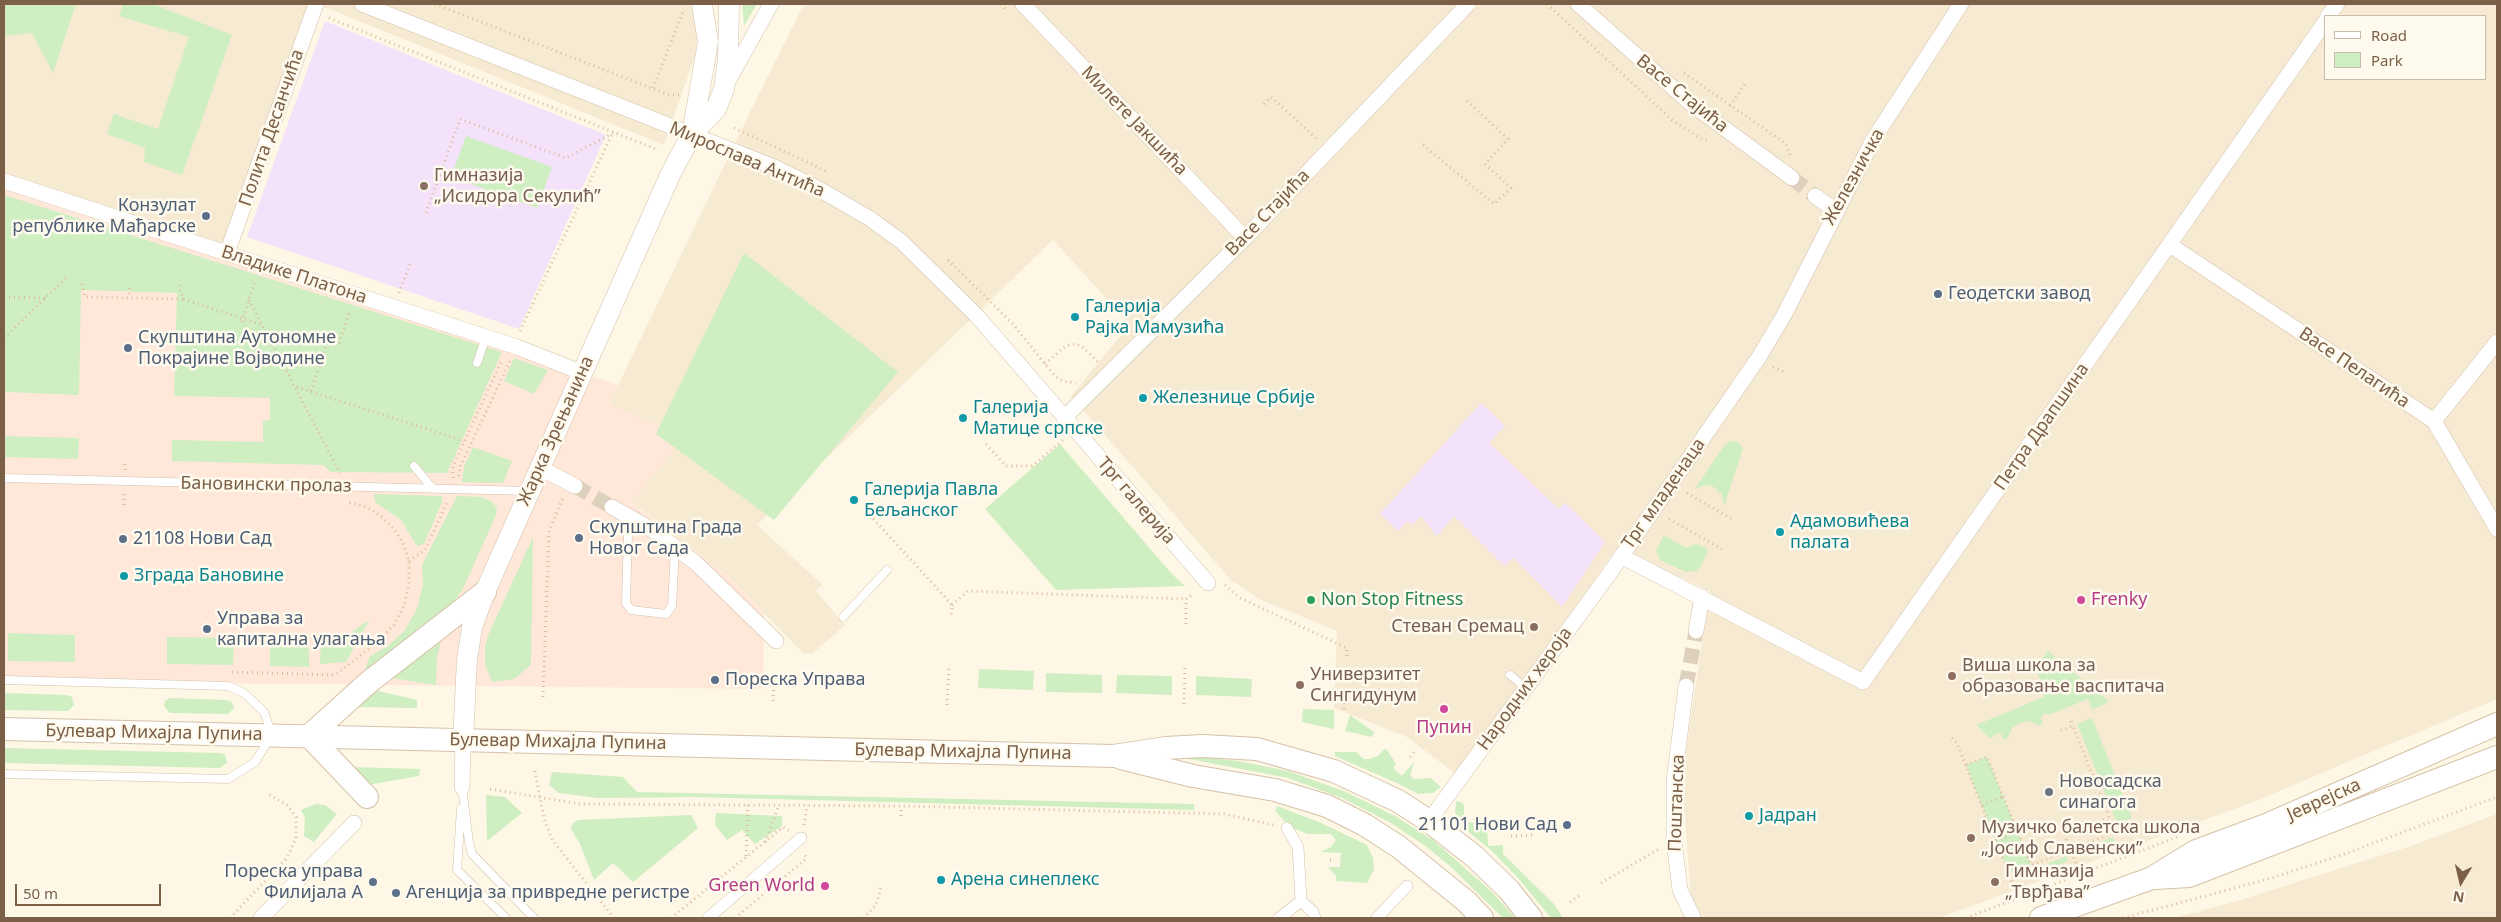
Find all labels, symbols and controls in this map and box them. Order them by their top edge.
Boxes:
legend [2324,15,2486,80]
text: Road [2371,25,2407,45]
street label: Полита Десанчића [235,47,309,209]
street label: Васе Стајића [1632,50,1732,138]
text: Park [2371,50,2403,70]
street label: Милете Јакшића [1076,62,1192,180]
street label: Мирослава Антића [666,118,828,202]
street label: Железничка [1819,125,1889,229]
place label: Гимназија „Исидора Секулић” [434,165,601,208]
street label: Васе Стајића [1221,165,1315,261]
marker: Гимназија „Исидора Секулић” [418,180,430,192]
place label: Конзулат републике Мађарске [12,195,196,238]
marker: Конзулат републике Мађарске [200,210,212,222]
street label: Владике Платона [219,241,369,309]
place label: Геодетски завод [1948,283,2090,305]
marker: Геодетски завод [1932,288,1944,300]
place label: Галерија Рајка Мамузића [1085,296,1224,338]
marker: Галерија Рајка Мамузића [1069,311,1081,323]
street label: Васе Пелагића [2295,323,2413,413]
place label: Скупштина Аутономне Покрајине Војводине [138,327,336,369]
marker: Скупштина Аутономне Покрајине Војводине [122,342,134,354]
street label: Жарка Зрењанина [513,353,599,509]
street label: Петра Драпшина [1990,359,2094,495]
place label: Железнице Србије [1153,387,1315,409]
marker: Железнице Србије [1137,392,1149,404]
place label: Галерија Матице српске [973,397,1103,439]
marker: Галерија Матице српске [957,412,969,424]
street label: Трг младенаца [1618,434,1710,554]
street label: Трг галерија [1092,453,1180,549]
street label: Бановински пролаз [180,473,352,497]
place label: Галерија Павла Бељанског [864,479,998,522]
marker: Галерија Павла Бељанског [848,494,860,506]
place label: Адамовићева палата [1790,511,1909,554]
place label: Скупштина Града Новог Сада [589,517,742,560]
marker: Адамовићева палата [1774,526,1786,538]
place label: 21108 Нови Сад [133,528,272,550]
marker: Скупштина Града Новог Сада [573,532,585,544]
marker: 21108 Нови Сад [117,533,129,545]
place label: Зграда Бановине [134,565,284,587]
marker: Зграда Бановине [118,570,130,582]
place label: Non Stop Fitness [1321,589,1463,611]
place label: Frenky [2091,589,2147,611]
marker: Non Stop Fitness [1305,594,1317,606]
marker: Frenky [2075,594,2087,606]
place label: Управа за капитална улагања [217,608,386,650]
place label: Стеван Сремац [1391,616,1524,638]
marker: Стеван Сремац [1528,621,1540,633]
marker: Управа за капитална улагања [201,623,213,635]
street label: Народних хероја [1473,623,1577,755]
place label: Виша школа за образовање васпитача [1962,655,2165,698]
place label: Универзитет Сингидунум [1310,664,1420,706]
place label: Пореска Управа [725,669,865,691]
marker: Виша школа за образовање васпитача [1946,670,1958,682]
marker: Пореска Управа [709,674,721,686]
marker: Универзитет Сингидунум [1294,679,1306,691]
marker: Пупин [1438,703,1450,715]
place label: Пупин [1416,717,1472,739]
street label: Булевар Михајла Пупина [45,720,263,746]
street label: Булевар Михајла Пупина [449,729,667,755]
street label: Булевар Михајла Пупина [854,739,1072,765]
street label: Поштанска [1665,754,1689,852]
place label: Новосадска синагога [2059,771,2162,814]
street label: Јеврејска [2284,774,2364,826]
marker: Новосадска синагога [2043,786,2055,798]
place label: Јадран [1759,805,1817,827]
marker: Јадран [1743,810,1755,822]
place label: 21101 Нови Сад [1418,814,1557,836]
place label: Музичко балетска школа „Јосиф Славенски” [1981,817,2200,860]
marker: 21101 Нови Сад [1561,819,1573,831]
marker: Музичко балетска школа „Јосиф Славенски” [1965,832,1977,844]
north arrow [2436,857,2486,907]
place label: Пореска управа Филијала А [224,861,363,904]
place label: Гимназија „Тврђава” [2005,861,2094,904]
place label: Арена синеплекс [951,869,1100,891]
scale bar [18,874,164,906]
marker: Арена синеплекс [935,874,947,886]
place label: Green World [708,875,815,897]
marker: Пореска управа Филијала А [367,876,379,888]
marker: Гимназија „Тврђава” [1989,876,2001,888]
marker: Green World [819,880,831,892]
place label: Агенција за привредне регистре [406,882,690,904]
text: 50 m [23,883,58,903]
marker: Агенција за привредне регистре [390,887,402,899]
text: N [2451,887,2466,908]

